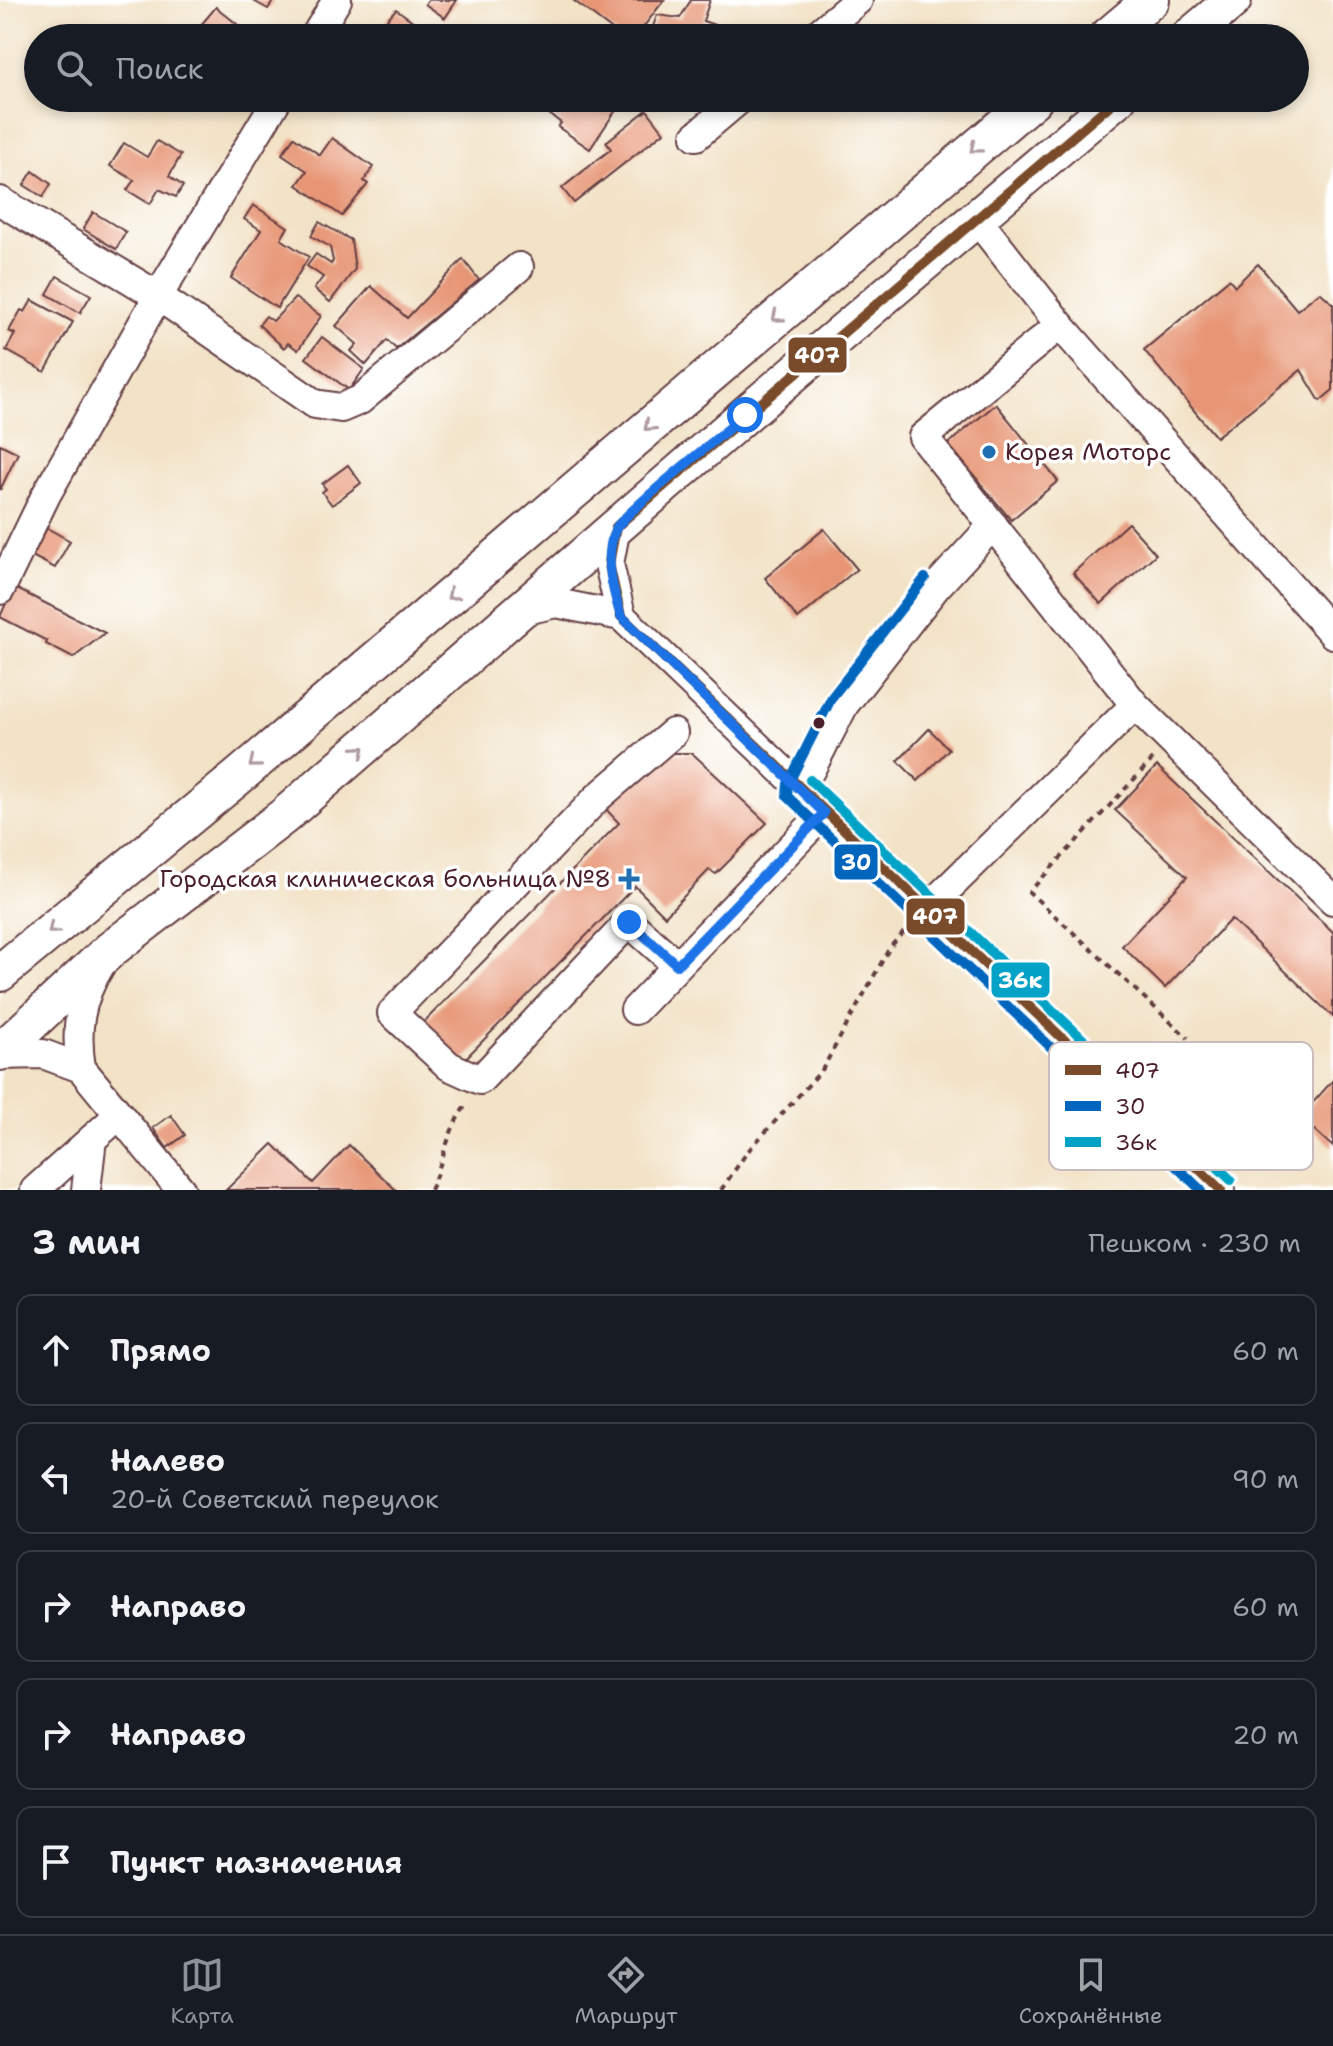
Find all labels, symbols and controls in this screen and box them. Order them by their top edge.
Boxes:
search box [24,24,1309,112]
icon: search [52,46,96,90]
text: Поиск [116,48,204,89]
one-way arrow [970,138,985,153]
one-way arrow [772,307,786,321]
line badge: 407 [787,336,848,374]
text: 407 [794,341,840,370]
route start [727,397,763,433]
one-way arrow [644,416,659,431]
place label: Корея Моторс [1005,436,1171,468]
marker: Корея Моторс [980,443,998,461]
one-way arrow [447,585,461,600]
unlabelled marker [811,715,827,731]
one-way arrow [351,746,365,760]
one-way arrow [249,753,263,768]
line badge: 30 [833,843,879,881]
text: 30 [841,848,871,877]
place label: Городская клиническая больница №8 [159,863,611,895]
marker: Городская клиническая больница №8 [618,868,640,890]
line badge: 407 [905,897,966,936]
text: 407 [912,902,958,931]
route end [611,904,647,940]
one-way arrow [48,919,63,934]
line badge: 36к [990,961,1051,999]
text: 36к [998,966,1042,995]
legend [1049,1042,1313,1170]
text: 407 [1115,1056,1160,1085]
text: 30 [1115,1092,1145,1121]
text: 36к [1115,1128,1157,1157]
text: 3 мин [32,1219,141,1265]
text: Пешком · 230 m [1088,1225,1301,1260]
icon: ahead [34,1328,78,1372]
text: Прямо [110,1330,211,1371]
text: 60 m [1232,1333,1299,1368]
text: Налево [110,1440,225,1481]
icon: left [34,1456,78,1500]
text: 90 m [1232,1461,1299,1496]
text: 20-й Советский переулок [110,1481,439,1516]
icon: right [34,1584,78,1628]
text: Направо [110,1586,246,1627]
text: 60 m [1232,1589,1299,1624]
icon: right [34,1712,78,1756]
text: Направо [110,1714,246,1755]
text: 20 m [1232,1717,1299,1752]
icon: arrive [34,1840,78,1884]
text: Пункт назначения [110,1842,402,1883]
tab: Карта [171,1953,234,2030]
tab: Маршрут [575,1953,677,2030]
tab: Сохранённые [1019,1953,1162,2030]

